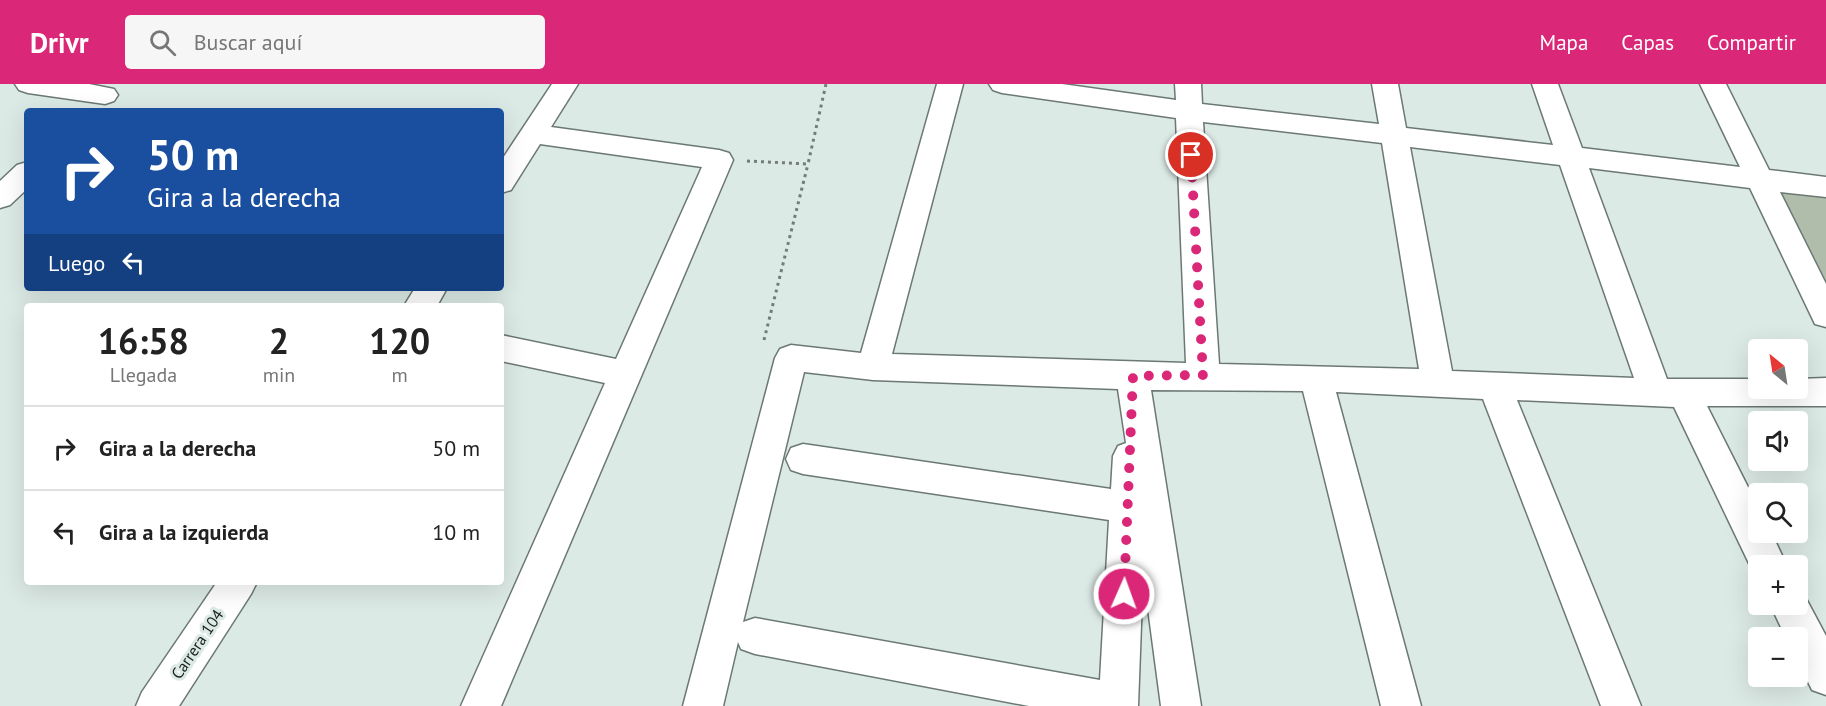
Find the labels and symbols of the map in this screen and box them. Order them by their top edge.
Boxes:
pin [1165,129,1216,180]
north arrow [1748,339,1808,399]
position arrow [1092,562,1156,626]
street label: Carrera 104 [166,605,228,683]

